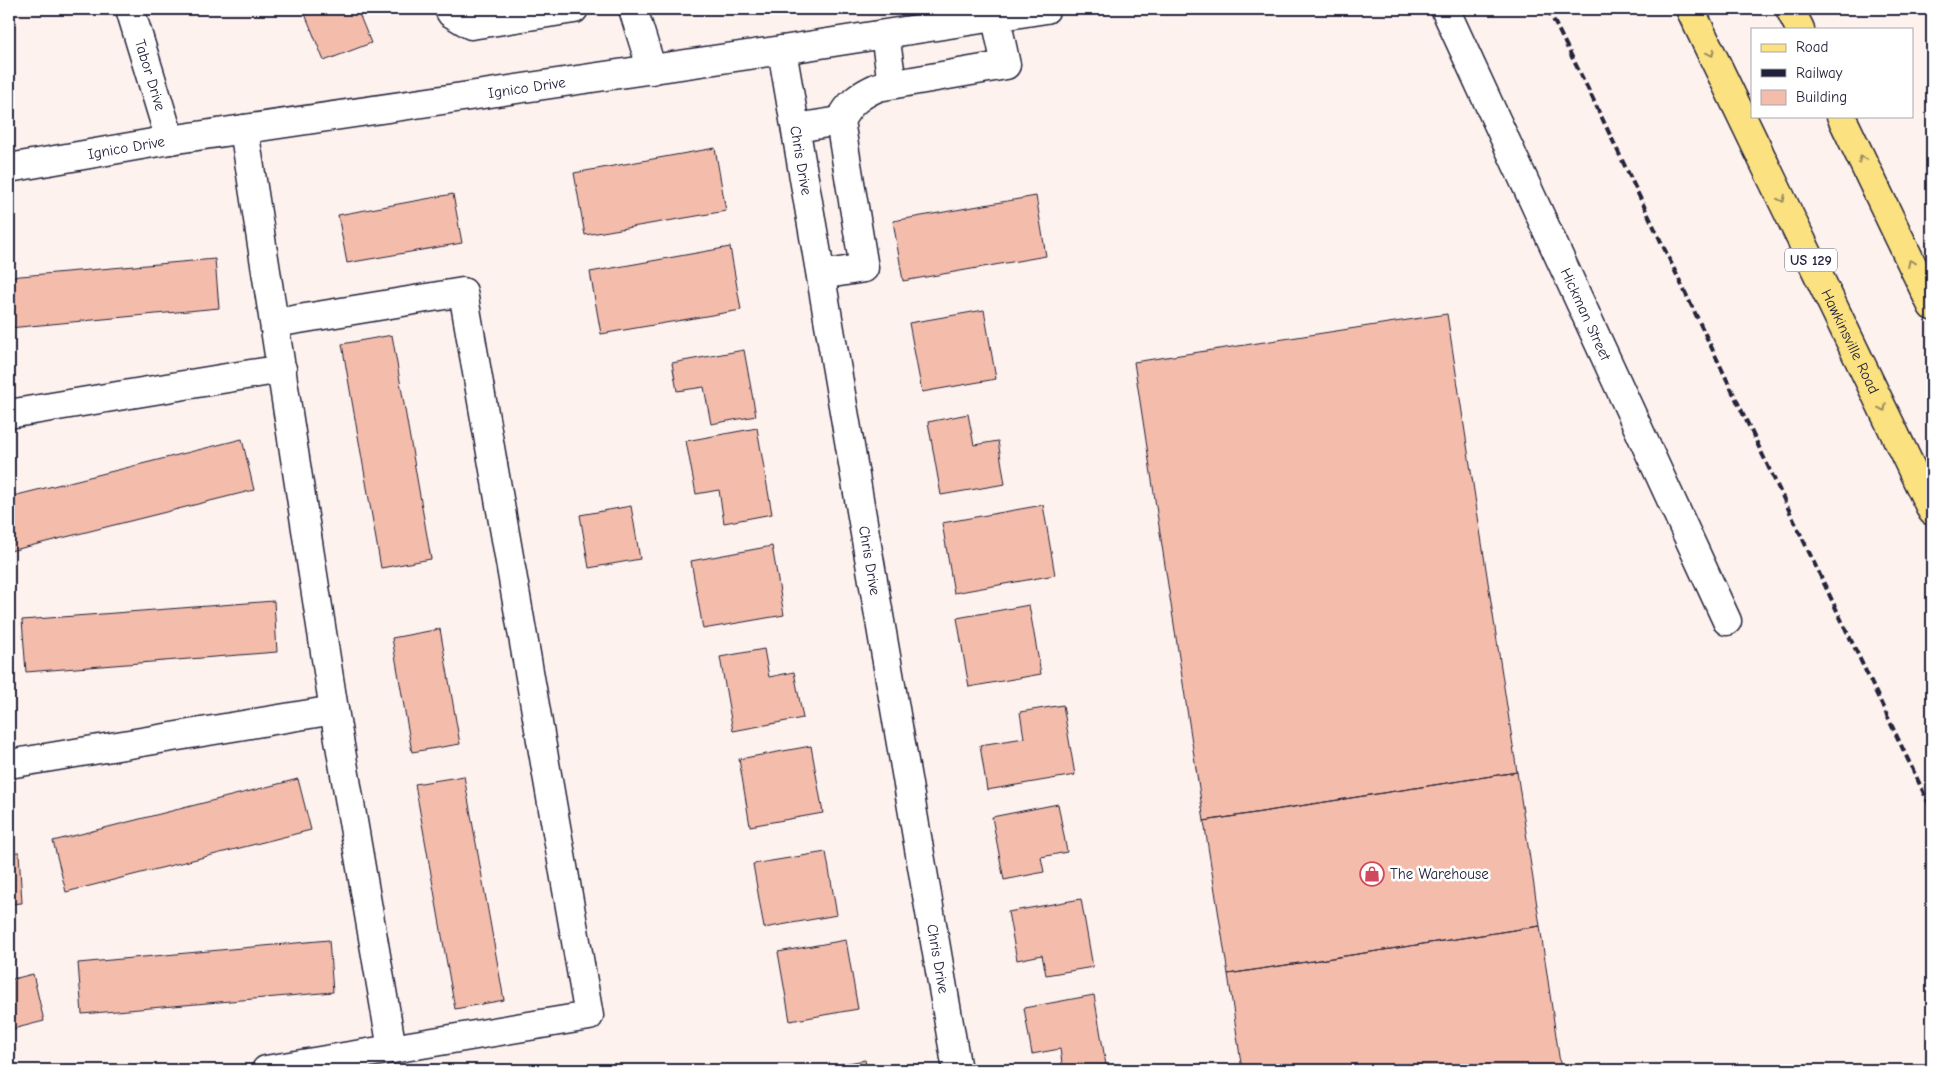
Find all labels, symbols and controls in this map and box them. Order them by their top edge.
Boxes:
legend [1751,28,1914,118]
street label: Tabor Drive [131,37,170,113]
text: Road [1796,38,1828,56]
one-way arrow [1705,48,1716,57]
text: Railway [1796,64,1843,82]
street label: Ignico Drive [487,73,567,102]
text: Building [1796,88,1847,106]
street label: Chris Drive [786,124,816,197]
street label: Ignico Drive [86,132,167,163]
one-way arrow [1858,156,1868,165]
one-way arrow [1776,194,1786,203]
road number: US 129 [1785,248,1837,272]
one-way arrow [1907,259,1917,268]
street label: Hickman Street [1557,265,1615,364]
street label: Hawkinsville Road [1817,286,1883,397]
one-way arrow [1877,403,1887,412]
street label: Chris Drive [855,524,884,597]
shop icon: The Warehouse [1359,861,1385,887]
place label: The Warehouse [1390,865,1489,883]
street label: Chris Drive [923,923,953,995]

